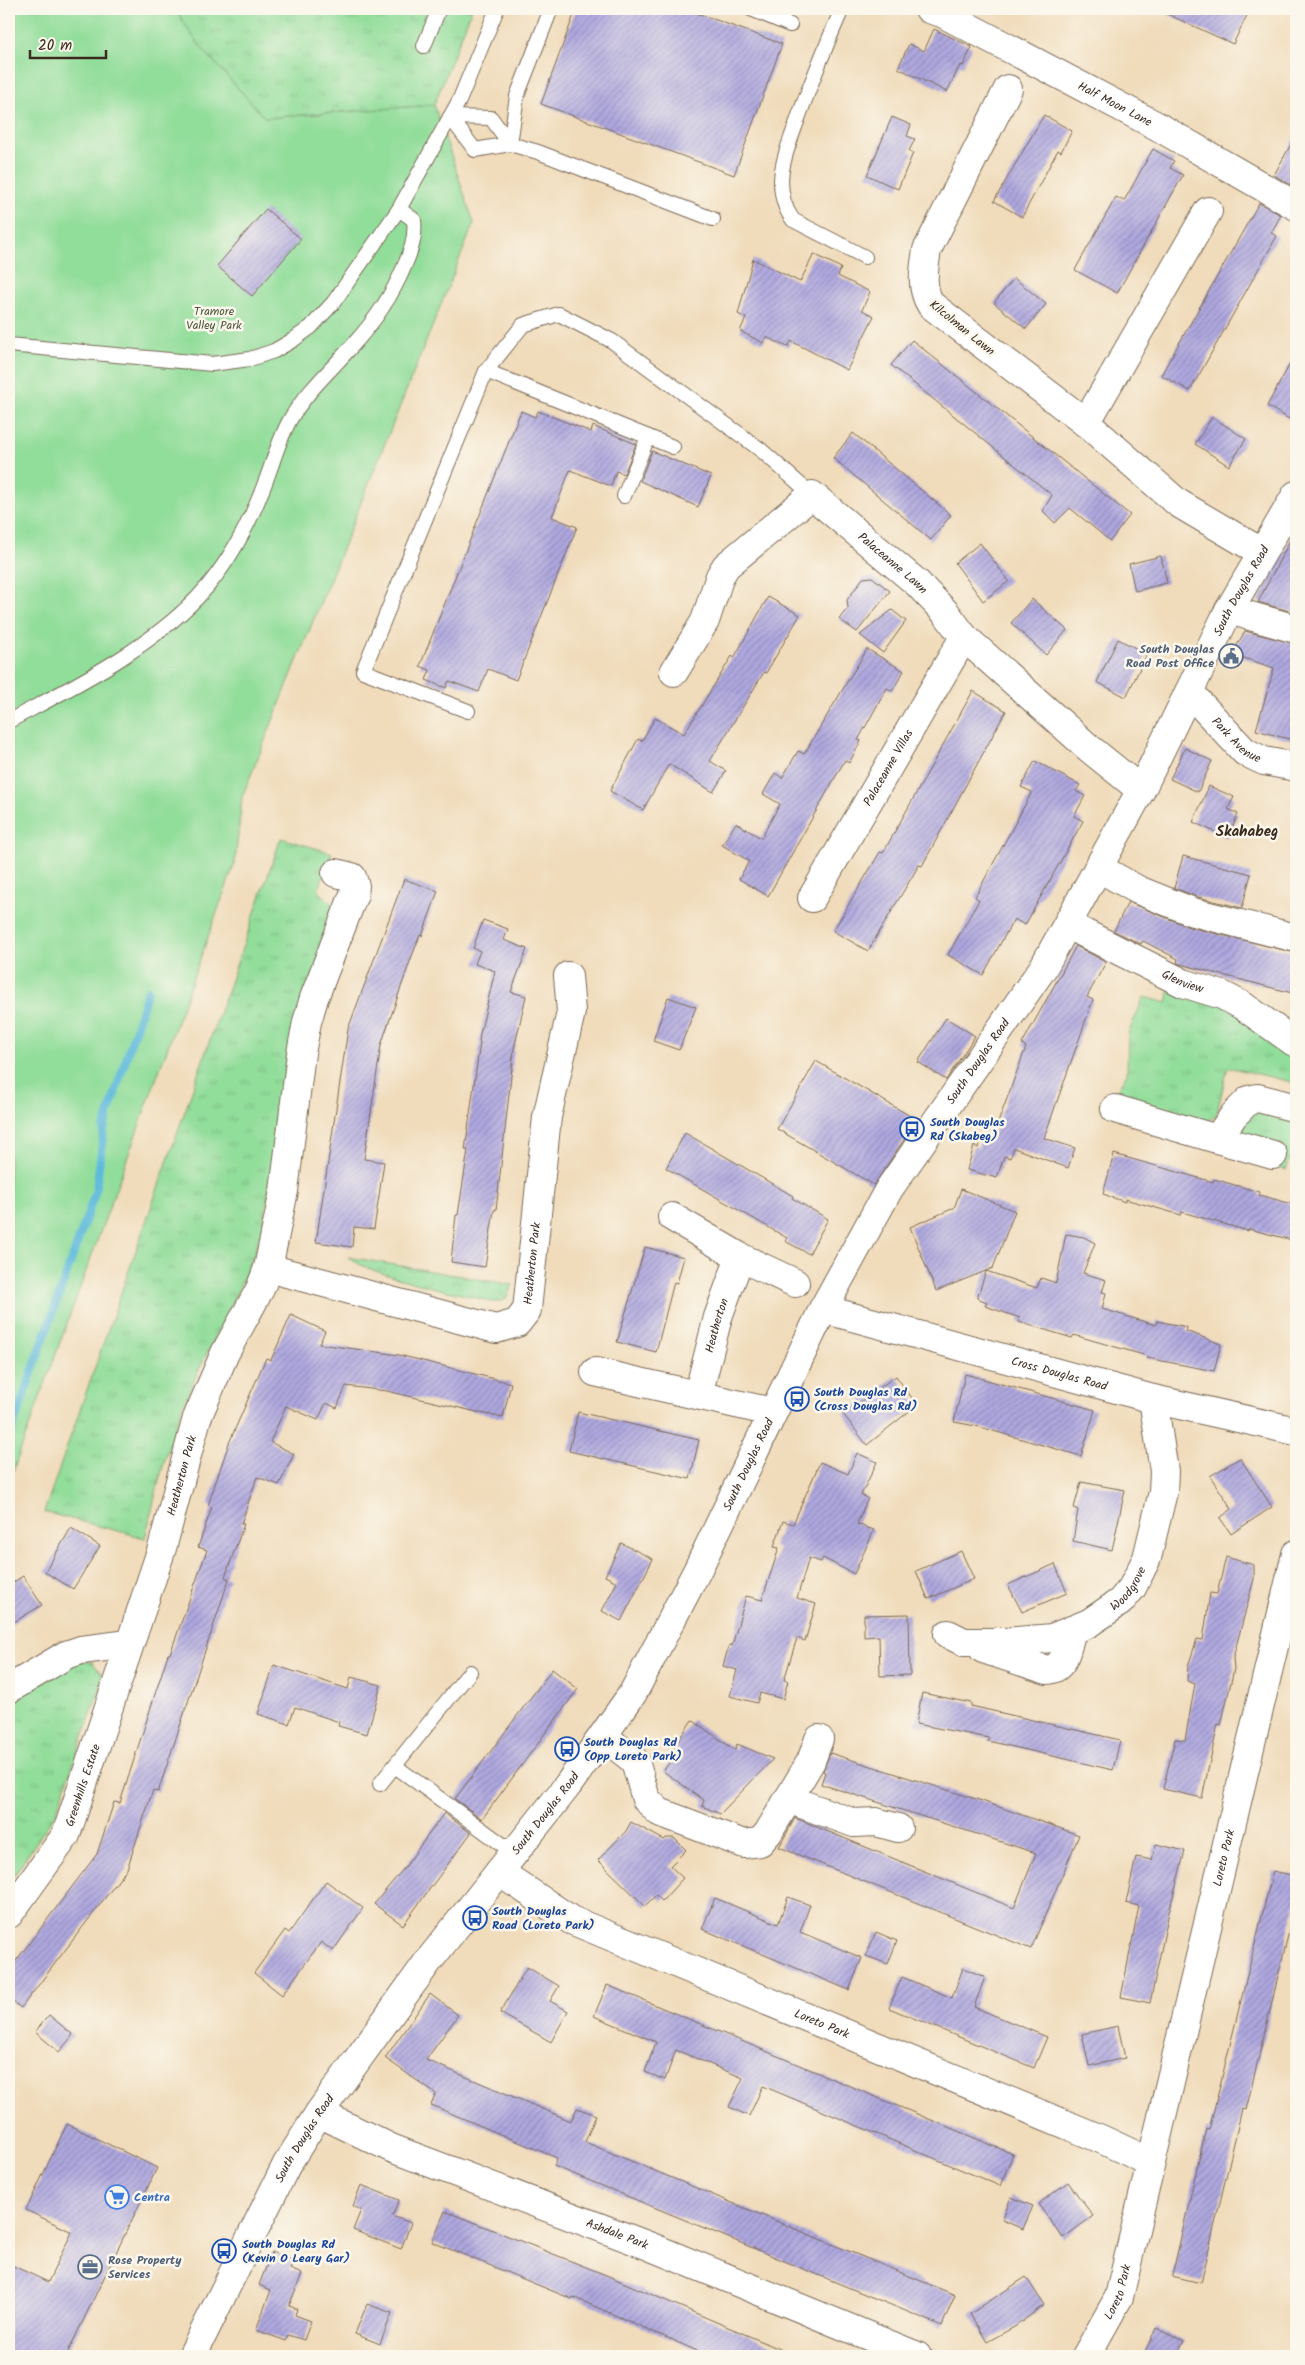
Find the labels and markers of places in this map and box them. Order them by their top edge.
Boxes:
place label: South Douglas Road Post Office [1126,640,1214,673]
public building icon: South Douglas Road Post Office [1218,643,1244,669]
place label: South Douglas Rd (Skabeg) [930,1113,1005,1146]
bus stop icon: South Douglas Rd (Skabeg) [899,1116,925,1142]
place label: South Douglas Rd (Cross Douglas Rd) [814,1383,917,1416]
bus stop icon: South Douglas Rd (Cross Douglas Rd) [784,1386,810,1412]
place label: South Douglas Rd (Opp Loreto Park) [584,1733,682,1766]
bus stop icon: South Douglas Rd (Opp Loreto Park) [554,1736,580,1762]
place label: South Douglas Road (Loreto Park) [492,1902,595,1935]
bus stop icon: South Douglas Road (Loreto Park) [462,1905,488,1931]
supermarket icon: Centra [104,2184,130,2210]
place label: Centra [134,2188,170,2207]
place label: South Douglas Rd (Kevin O Leary Gar) [242,2235,350,2268]
bus stop icon: South Douglas Rd (Kevin O Leary Gar) [211,2238,237,2264]
place label: Rose Property Services [108,2251,182,2284]
office icon: Rose Property Services [77,2254,103,2280]

